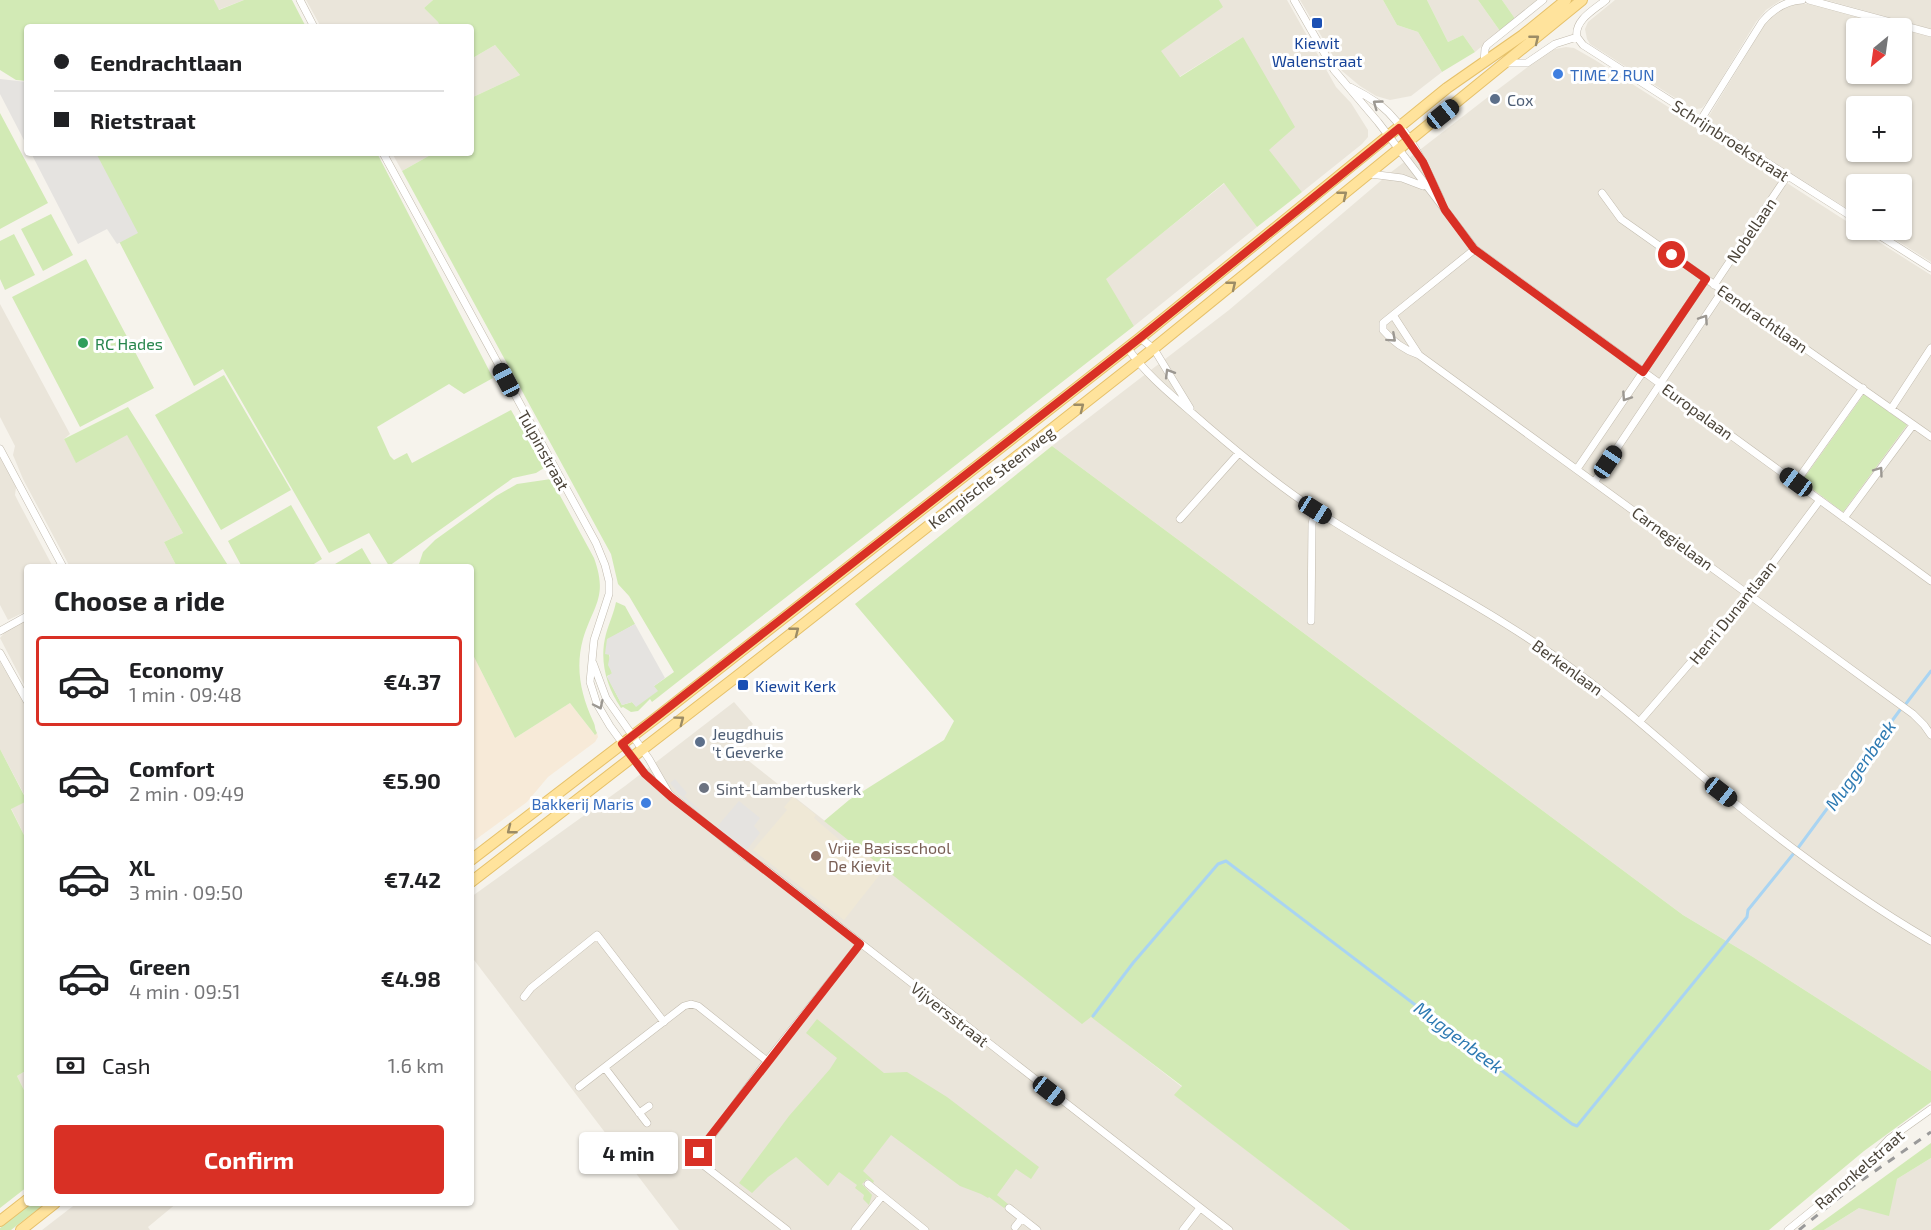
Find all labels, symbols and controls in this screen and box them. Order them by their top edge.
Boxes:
marker: Kiewit Walenstraat [1310,16,1324,30]
north arrow [1846,18,1912,84]
map controls [1846,18,1912,240]
place label: Kiewit Walenstraat [1272,33,1362,70]
one-way arrow [1528,35,1539,46]
text: Eendrachtlaan [90,49,242,75]
place label: TIME 2 RUN [1570,65,1654,84]
marker: TIME 2 RUN [1551,67,1565,81]
place label: Cox [1507,90,1534,109]
marker: Cox [1488,92,1502,106]
street label: Schrijnbroekstraat [1669,95,1793,186]
car [1423,96,1463,132]
button: + [1846,96,1912,162]
one-way arrow [1372,100,1383,111]
text: Rietstraat [90,107,196,133]
button: − [1846,174,1912,240]
one-way arrow [1337,191,1348,202]
street label: Nobellaan [1722,194,1780,266]
route start [1658,241,1685,268]
street label: Eendrachtlaan [1714,280,1812,356]
one-way arrow [1225,282,1236,293]
one-way arrow [1696,315,1708,325]
one-way arrow [1385,331,1396,342]
place label: RC Hades [95,334,163,353]
marker: RC Hades [76,336,90,350]
car [490,360,522,400]
one-way arrow [1164,369,1176,379]
street label: Europalaan [1659,379,1737,443]
one-way arrow [1622,390,1633,401]
one-way arrow [1073,404,1084,415]
street label: Tulpinstraat [514,407,574,493]
street label: Kempische Steenweg [924,422,1058,532]
car [1590,442,1626,482]
car [1776,464,1816,500]
one-way arrow [1871,467,1882,478]
car [1295,493,1335,527]
street label: Carnegielaan [1629,502,1717,574]
street label: Henri Dunantlaan [1685,557,1779,667]
text: Choose a ride [54,584,225,616]
one-way arrow [788,628,799,639]
street label: Berkenlaan [1529,635,1607,699]
icon: car [57,654,111,708]
text: Economy [129,656,224,682]
text: €4.37 [383,668,441,694]
place label: Kiewit Kerk [755,676,836,695]
marker: Kiewit Kerk [736,678,750,692]
text: 1 min · 09:48 [129,682,242,706]
one-way arrow [591,698,603,709]
one-way arrow [673,716,684,727]
water label: Muggenbeek [1820,716,1900,814]
place label: Jeugdhuis 't Geverke [712,724,784,761]
marker: Jeugdhuis 't Geverke [693,735,707,749]
icon: car [57,753,111,807]
text: Comfort [129,755,214,781]
text: €5.90 [383,767,441,793]
car [1701,774,1741,810]
place label: Sint-Lambertuskerk [716,779,861,798]
text: 2 min · 09:49 [129,781,244,805]
marker: Sint-Lambertuskerk [697,781,711,795]
place label: Bakkerij Maris [531,794,634,814]
marker: Bakkerij Maris [639,796,653,810]
one-way arrow [507,822,518,833]
place label: Vrije Basisschool De Kievit [828,838,951,875]
marker: Vrije Basisschool De Kievit [809,849,823,863]
icon: car [57,852,111,906]
text: XL [129,854,155,880]
text: €7.42 [384,866,441,892]
text: 3 min · 09:50 [129,880,243,904]
icon: car [57,951,111,1005]
text: Green [129,953,191,979]
text: €4.98 [381,965,441,991]
street label: Vijversstraat [907,978,993,1051]
text: 4 min · 09:51 [129,979,240,1003]
water label: Muggenbeek [1410,996,1508,1078]
icon: cash [54,1049,87,1082]
text: Cash [102,1052,151,1078]
text: 1.6 km [388,1053,444,1077]
car [1029,1073,1069,1109]
button: Confirm [54,1125,444,1194]
street label: Ranonkelstraat [1811,1125,1907,1213]
callout: 4 min [579,1132,678,1174]
route end [685,1139,712,1166]
text: 4 min [602,1141,655,1165]

